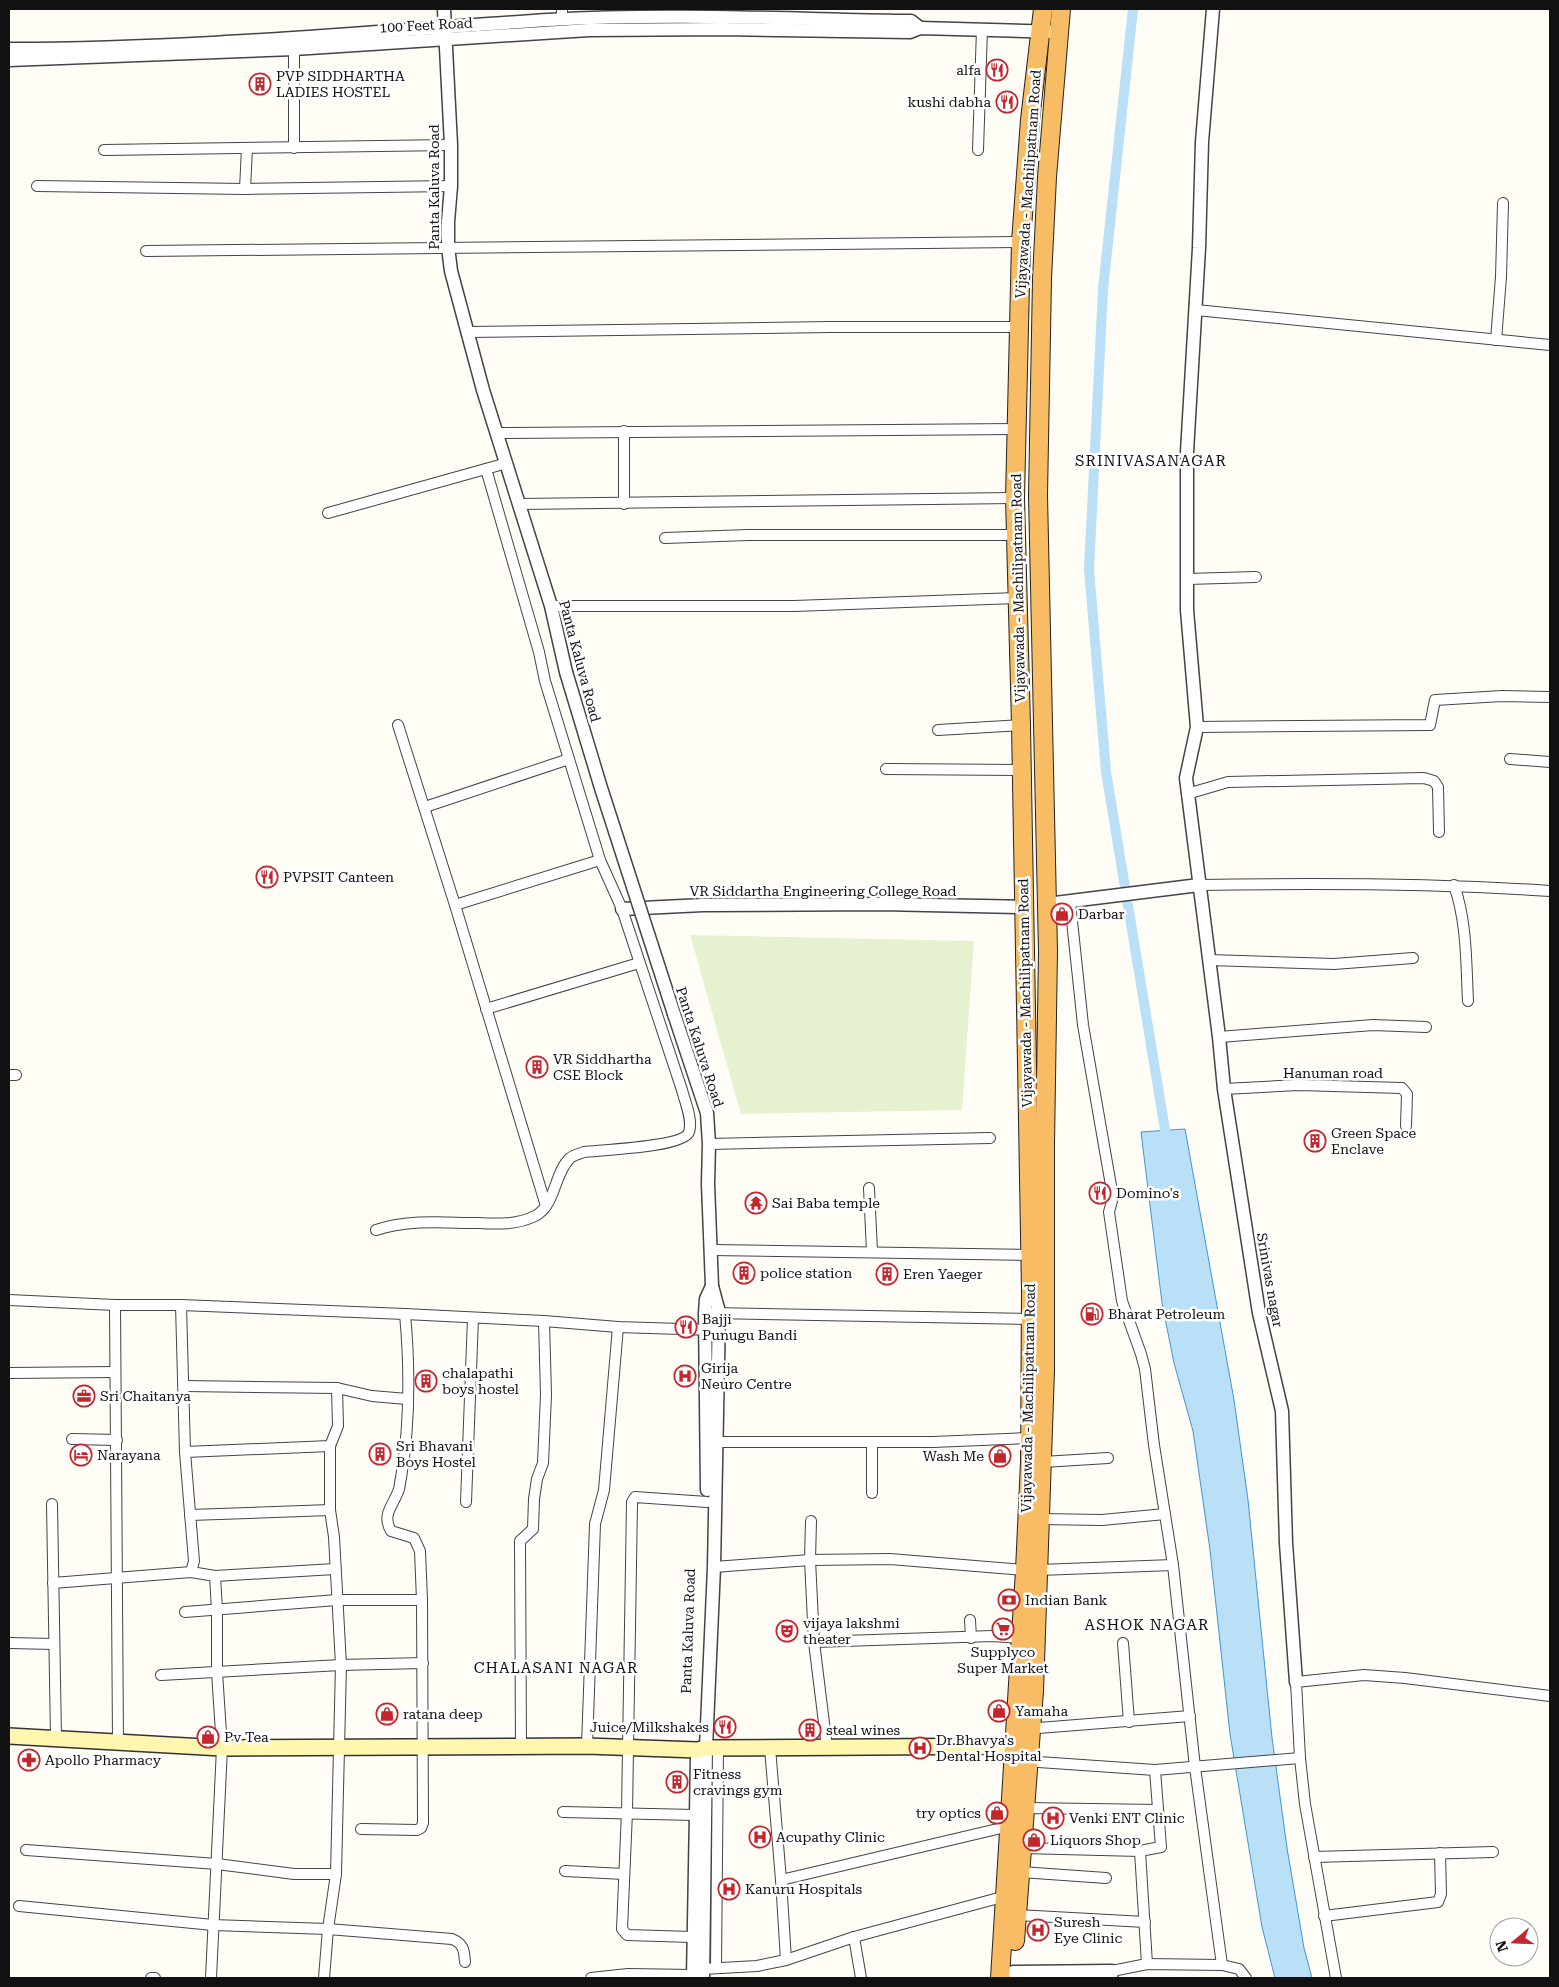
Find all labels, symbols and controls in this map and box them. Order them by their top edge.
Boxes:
street label: 100 Feet Road [379,15,473,35]
restaurant icon: alfa [985,58,1009,82]
place label: alfa [956,62,981,78]
place label: PVP SIDDHARTHA LADIES HOSTEL [276,68,405,100]
street label: Vijayawada - Machilipatnam Road [1012,69,1044,299]
building icon: PVP SIDDHARTHA LADIES HOSTEL [248,72,272,96]
restaurant icon: kushi dabha [995,90,1019,114]
place label: kushi dabha [908,94,991,110]
street label: Panta Kaluva Road [426,124,442,250]
district label: SRINIVASANAGAR [1075,452,1227,470]
street label: Vijayawada - Machilipatnam Road [1008,473,1028,703]
street label: Panta Kaluva Road [556,598,604,724]
restaurant icon: PVPSIT Canteen [255,865,279,889]
place label: PVPSIT Canteen [283,869,394,885]
street label: Vijayawada - Machilipatnam Road [1015,878,1035,1108]
street label: VR Siddartha Engineering College Road [690,883,957,899]
shop icon: Darbar [1050,902,1074,926]
place label: Darbar [1078,906,1125,922]
street label: Panta Kaluva Road [673,985,727,1109]
place label: VR Siddhartha CSE Block [553,1051,652,1083]
building icon: VR Siddhartha CSE Block [525,1055,549,1079]
street label: Hanuman road [1283,1065,1383,1081]
place label: Green Space Enclave [1331,1125,1417,1157]
building icon: Green Space Enclave [1303,1129,1327,1153]
restaurant icon: Domino's [1088,1181,1112,1205]
place label: Domino's [1116,1185,1179,1201]
temple icon: Sai Baba temple [744,1191,768,1215]
place label: Sai Baba temple [772,1195,880,1211]
street label: Srinivas nagar [1254,1231,1286,1329]
building icon: police station [732,1261,756,1285]
building icon: Eren Yaeger [875,1262,899,1286]
place label: police station [760,1265,852,1281]
place label: Eren Yaeger [903,1266,983,1282]
street label: Vijayawada - Machilipatnam Road [1018,1283,1038,1513]
fuel station icon: Bharat Petroleum [1080,1302,1104,1326]
place label: Bharat Petroleum [1108,1306,1225,1322]
place label: Bajji Punugu Bandi [702,1311,798,1343]
restaurant icon: Bajji Punugu Bandi [674,1315,698,1339]
place label: Girija Neuro Centre [701,1360,792,1392]
hospital icon: Girija Neuro Centre [673,1364,697,1388]
place label: chalapathi boys hostel [442,1365,520,1397]
building icon: chalapathi boys hostel [414,1369,438,1393]
office icon: Sri Chaitanya [72,1384,96,1408]
place label: Sri Chaitanya [100,1388,191,1404]
place label: Sri Bhavani Boys Hostel [396,1438,476,1470]
building icon: Sri Bhavani Boys Hostel [368,1442,392,1466]
hotel icon: Narayana [69,1443,93,1467]
shop icon: Wash Me [988,1444,1012,1468]
place label: Narayana [97,1447,161,1463]
place label: Wash Me [923,1448,984,1464]
street label: Panta Kaluva Road [678,1568,698,1694]
bank icon: Indian Bank [997,1588,1021,1612]
place label: Indian Bank [1025,1592,1108,1608]
place label: vijaya lakshmi theater [803,1615,900,1647]
district label: ASHOK NAGAR [1085,1616,1209,1634]
supermarket icon: Supplyco Super Market [991,1617,1015,1641]
theatre icon: vijaya lakshmi theater [775,1619,799,1643]
place label: Supplyco Super Market [957,1644,1049,1676]
district label: CHALASANI NAGAR [474,1659,638,1677]
shop icon: Yamaha [987,1699,1011,1723]
shop icon: ratana deep [375,1702,399,1726]
place label: Yamaha [1015,1703,1068,1719]
place label: ratana deep [403,1706,483,1722]
restaurant icon: Juice/Milkshakes [713,1715,737,1739]
building icon: steal wines [798,1718,822,1742]
place label: Juice/Milkshakes [590,1719,709,1735]
place label: steal wines [826,1722,901,1738]
shop icon: Pv Tea [196,1725,220,1749]
place label: Pv Tea [224,1729,269,1745]
place label: Dr.Bhavya's Dental Hospital [936,1732,1042,1764]
hospital icon: Dr.Bhavya's Dental Hospital [908,1736,932,1760]
pharmacy icon: Apollo Pharmacy [17,1748,41,1772]
place label: Apollo Pharmacy [45,1752,162,1768]
place label: Fitness cravings gym [693,1766,783,1798]
building icon: Fitness cravings gym [665,1770,689,1794]
shop icon: try optics [985,1801,1009,1825]
place label: try optics [916,1805,981,1821]
hospital icon: Venki ENT Clinic [1041,1806,1065,1830]
place label: Venki ENT Clinic [1069,1810,1185,1826]
hospital icon: Acupathy Clinic [748,1825,772,1849]
shop icon: Liquors Shop [1022,1828,1046,1852]
place label: Acupathy Clinic [776,1829,885,1845]
place label: Liquors Shop [1050,1832,1141,1848]
hospital icon: Kanuru Hospitals [717,1877,741,1901]
place label: Kanuru Hospitals [745,1881,863,1897]
place label: Suresh Eye Clinic [1054,1914,1123,1946]
north arrow [1489,1917,1539,1967]
hospital icon: Suresh Eye Clinic [1026,1918,1050,1942]
text: N [1492,1938,1511,1954]

